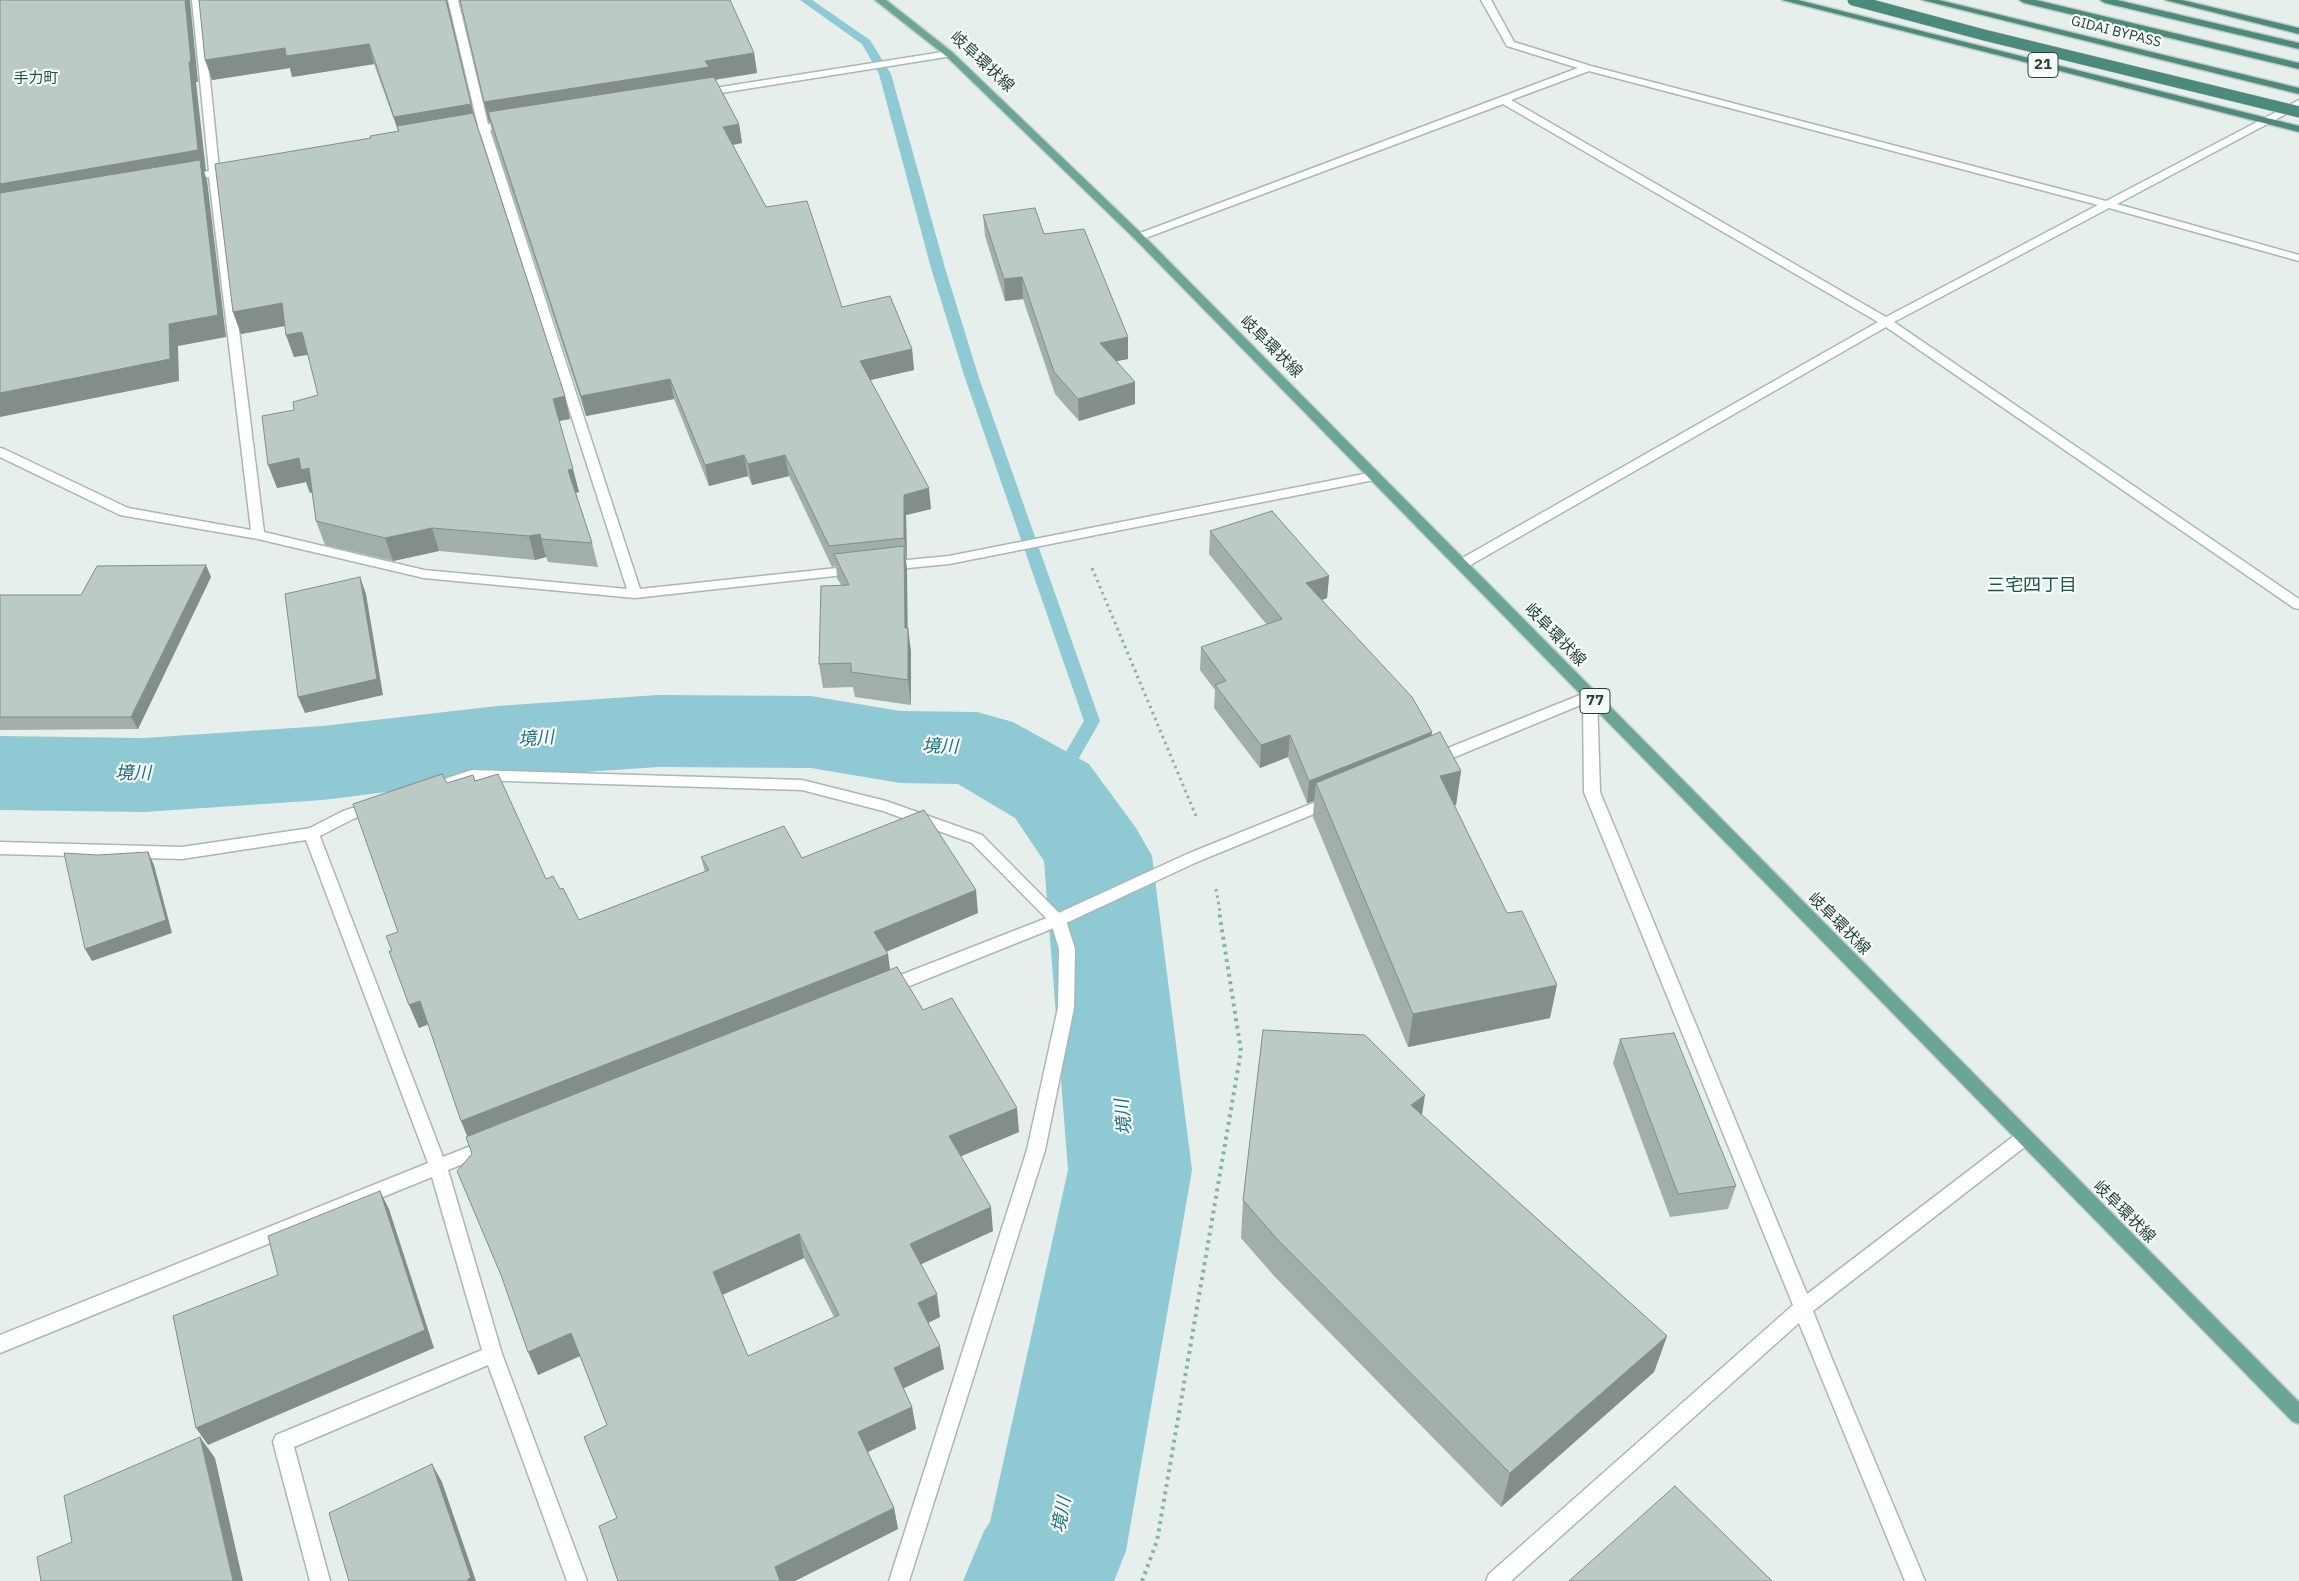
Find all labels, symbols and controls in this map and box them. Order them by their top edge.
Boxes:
street label: GIDAI BYPASS [2069,13,2163,51]
street label: 岐阜環状線 [946,28,1018,96]
road number: 21 [2028,52,2058,78]
district label: 手力町 [14,70,58,88]
street label: 岐阜環状線 [1236,312,1306,382]
district label: 三宅四丁目 [1987,575,2077,597]
street label: 岐阜環状線 [1520,600,1590,670]
road number: 77 [1580,688,1610,714]
water label: 境川 [517,727,555,751]
water label: 境川 [922,736,958,758]
water label: 境川 [115,763,151,785]
street label: 岐阜環状線 [1804,889,1874,959]
water label: 境川 [1111,1098,1137,1136]
street label: 岐阜環状線 [2089,1177,2159,1247]
water label: 境川 [1048,1495,1076,1535]

